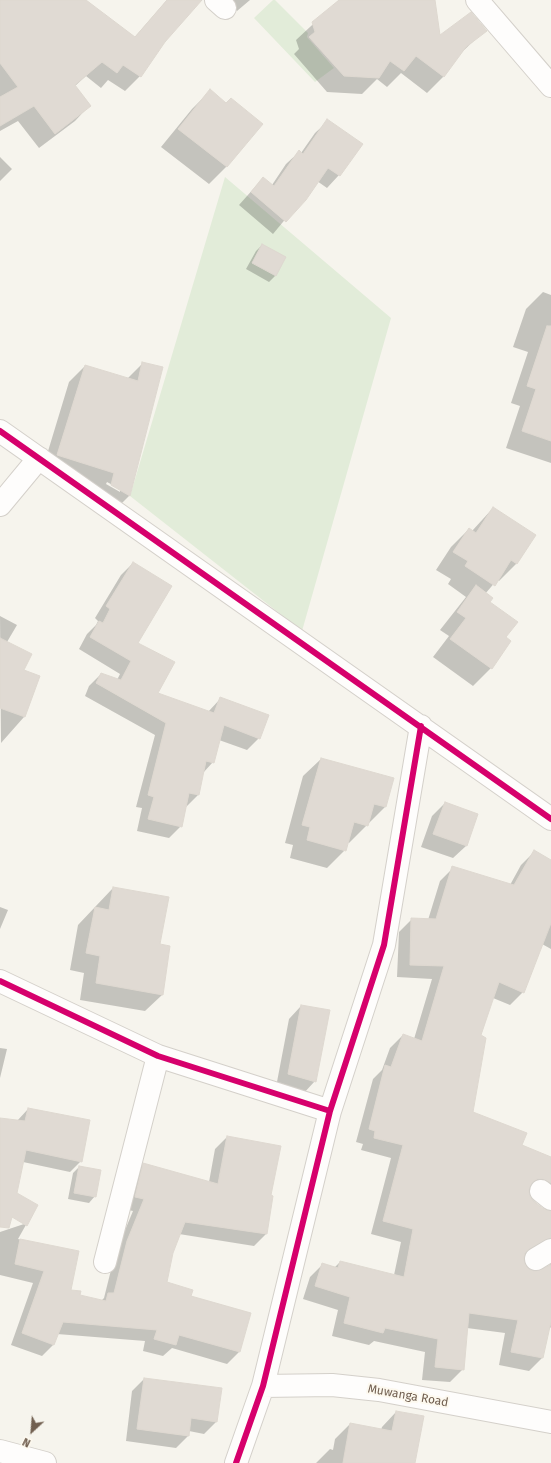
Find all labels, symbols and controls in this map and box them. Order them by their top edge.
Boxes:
street label: Muwanga Road [367,1382,449,1410]
north arrow [12,1411,52,1451]
text: N [20,1435,33,1450]

